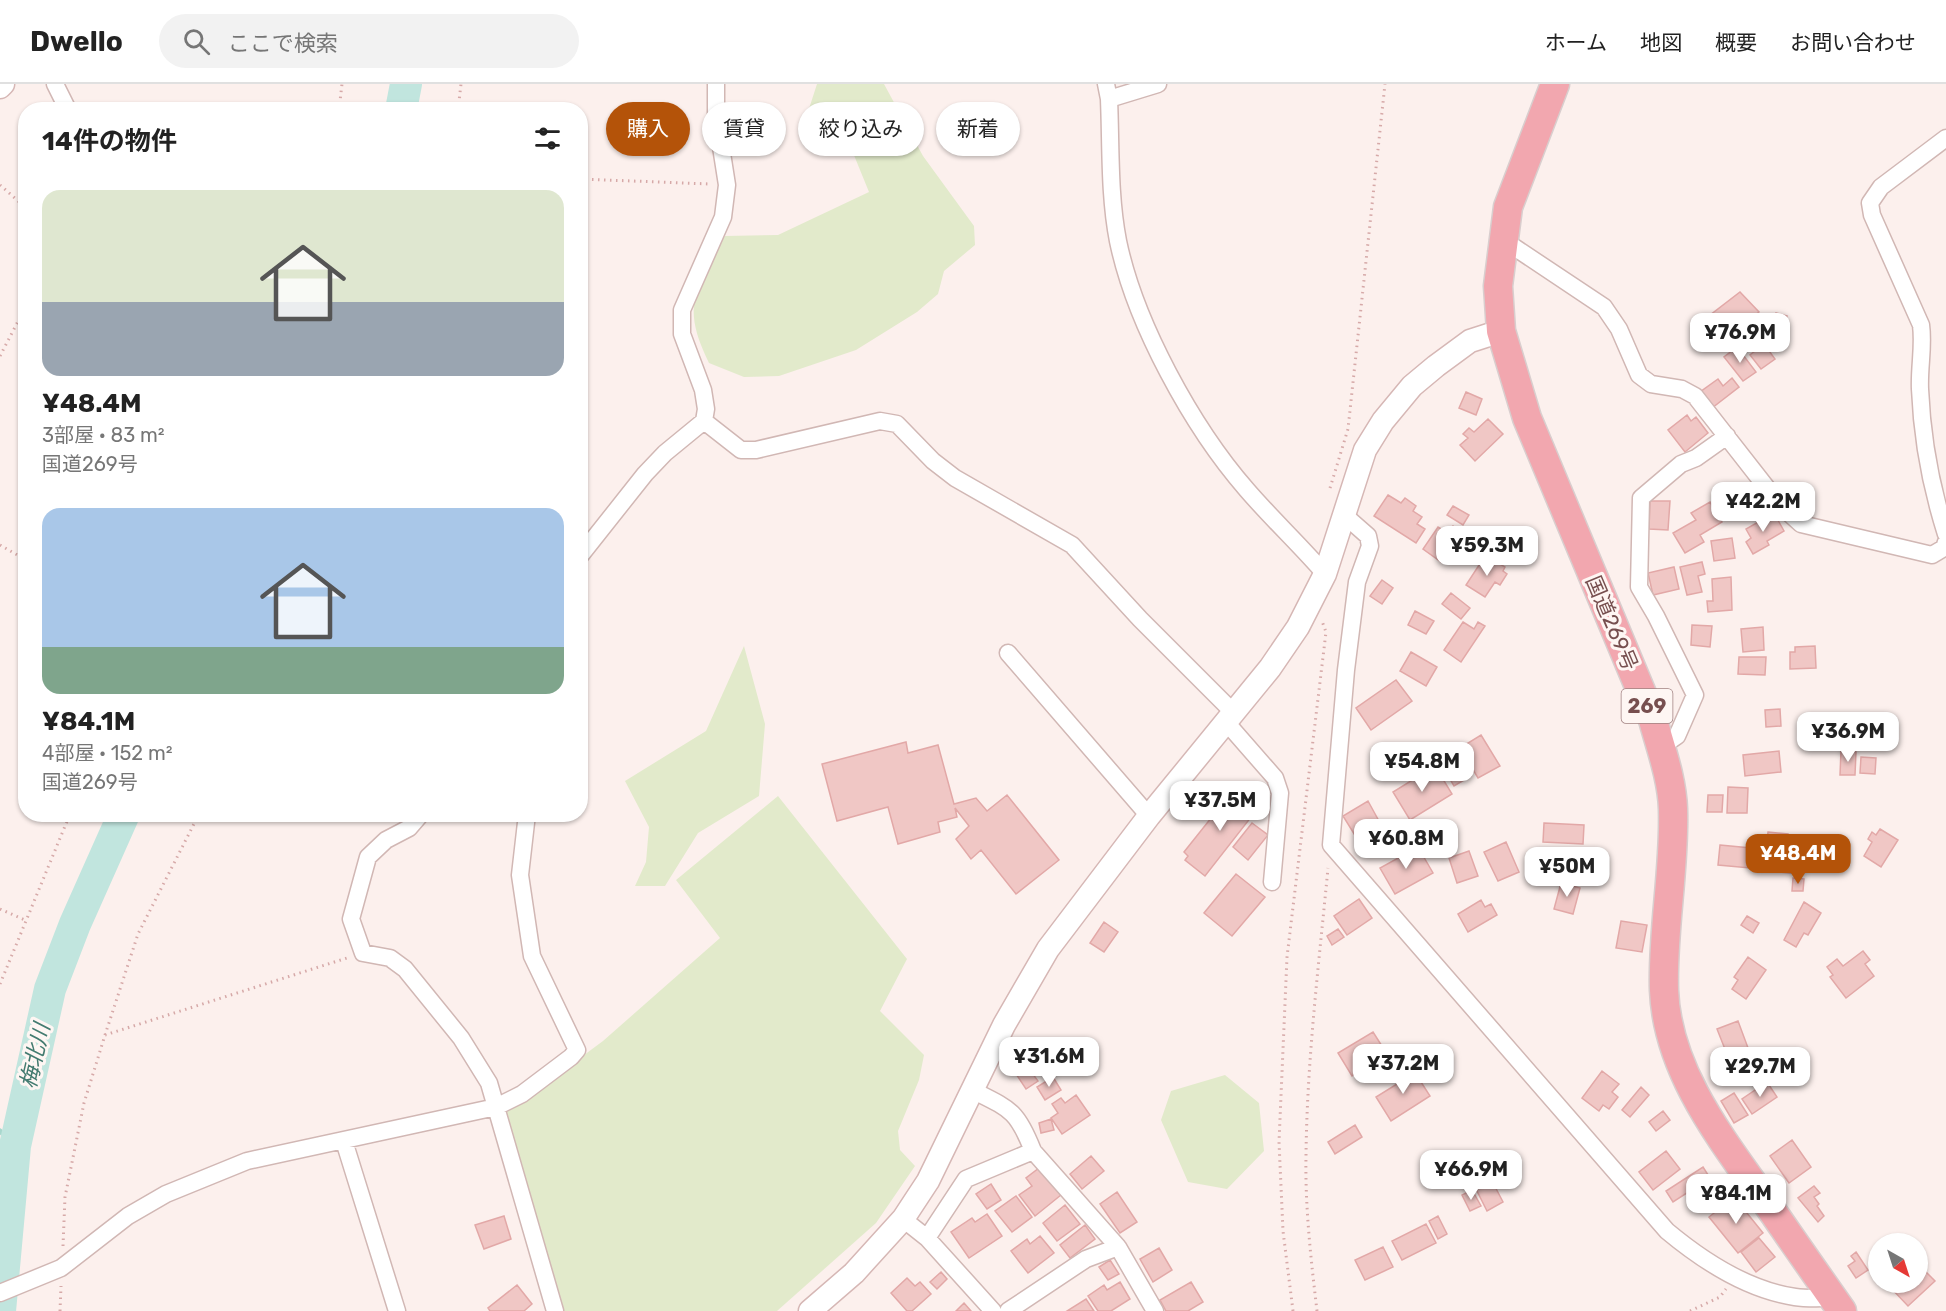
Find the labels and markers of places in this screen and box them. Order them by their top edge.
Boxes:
pin: ¥76.9M [1691,313,1789,364]
pin: ¥42.2M [1714,482,1812,533]
pin: ¥59.3M [1438,526,1536,577]
pin: ¥36.9M [1799,712,1897,763]
pin: ¥54.8M [1373,742,1471,793]
pin: ¥37.5M [1171,781,1269,832]
pin: ¥60.8M [1357,819,1455,870]
pin: ¥48.4M [1749,834,1847,885]
pin: ¥50M [1531,847,1603,898]
pin: ¥31.6M [1000,1037,1098,1088]
pin: ¥37.2M [1354,1044,1452,1095]
pin: ¥29.7M [1711,1047,1809,1098]
pin: ¥66.9M [1422,1150,1520,1201]
pin: ¥84.1M [1687,1174,1785,1225]

